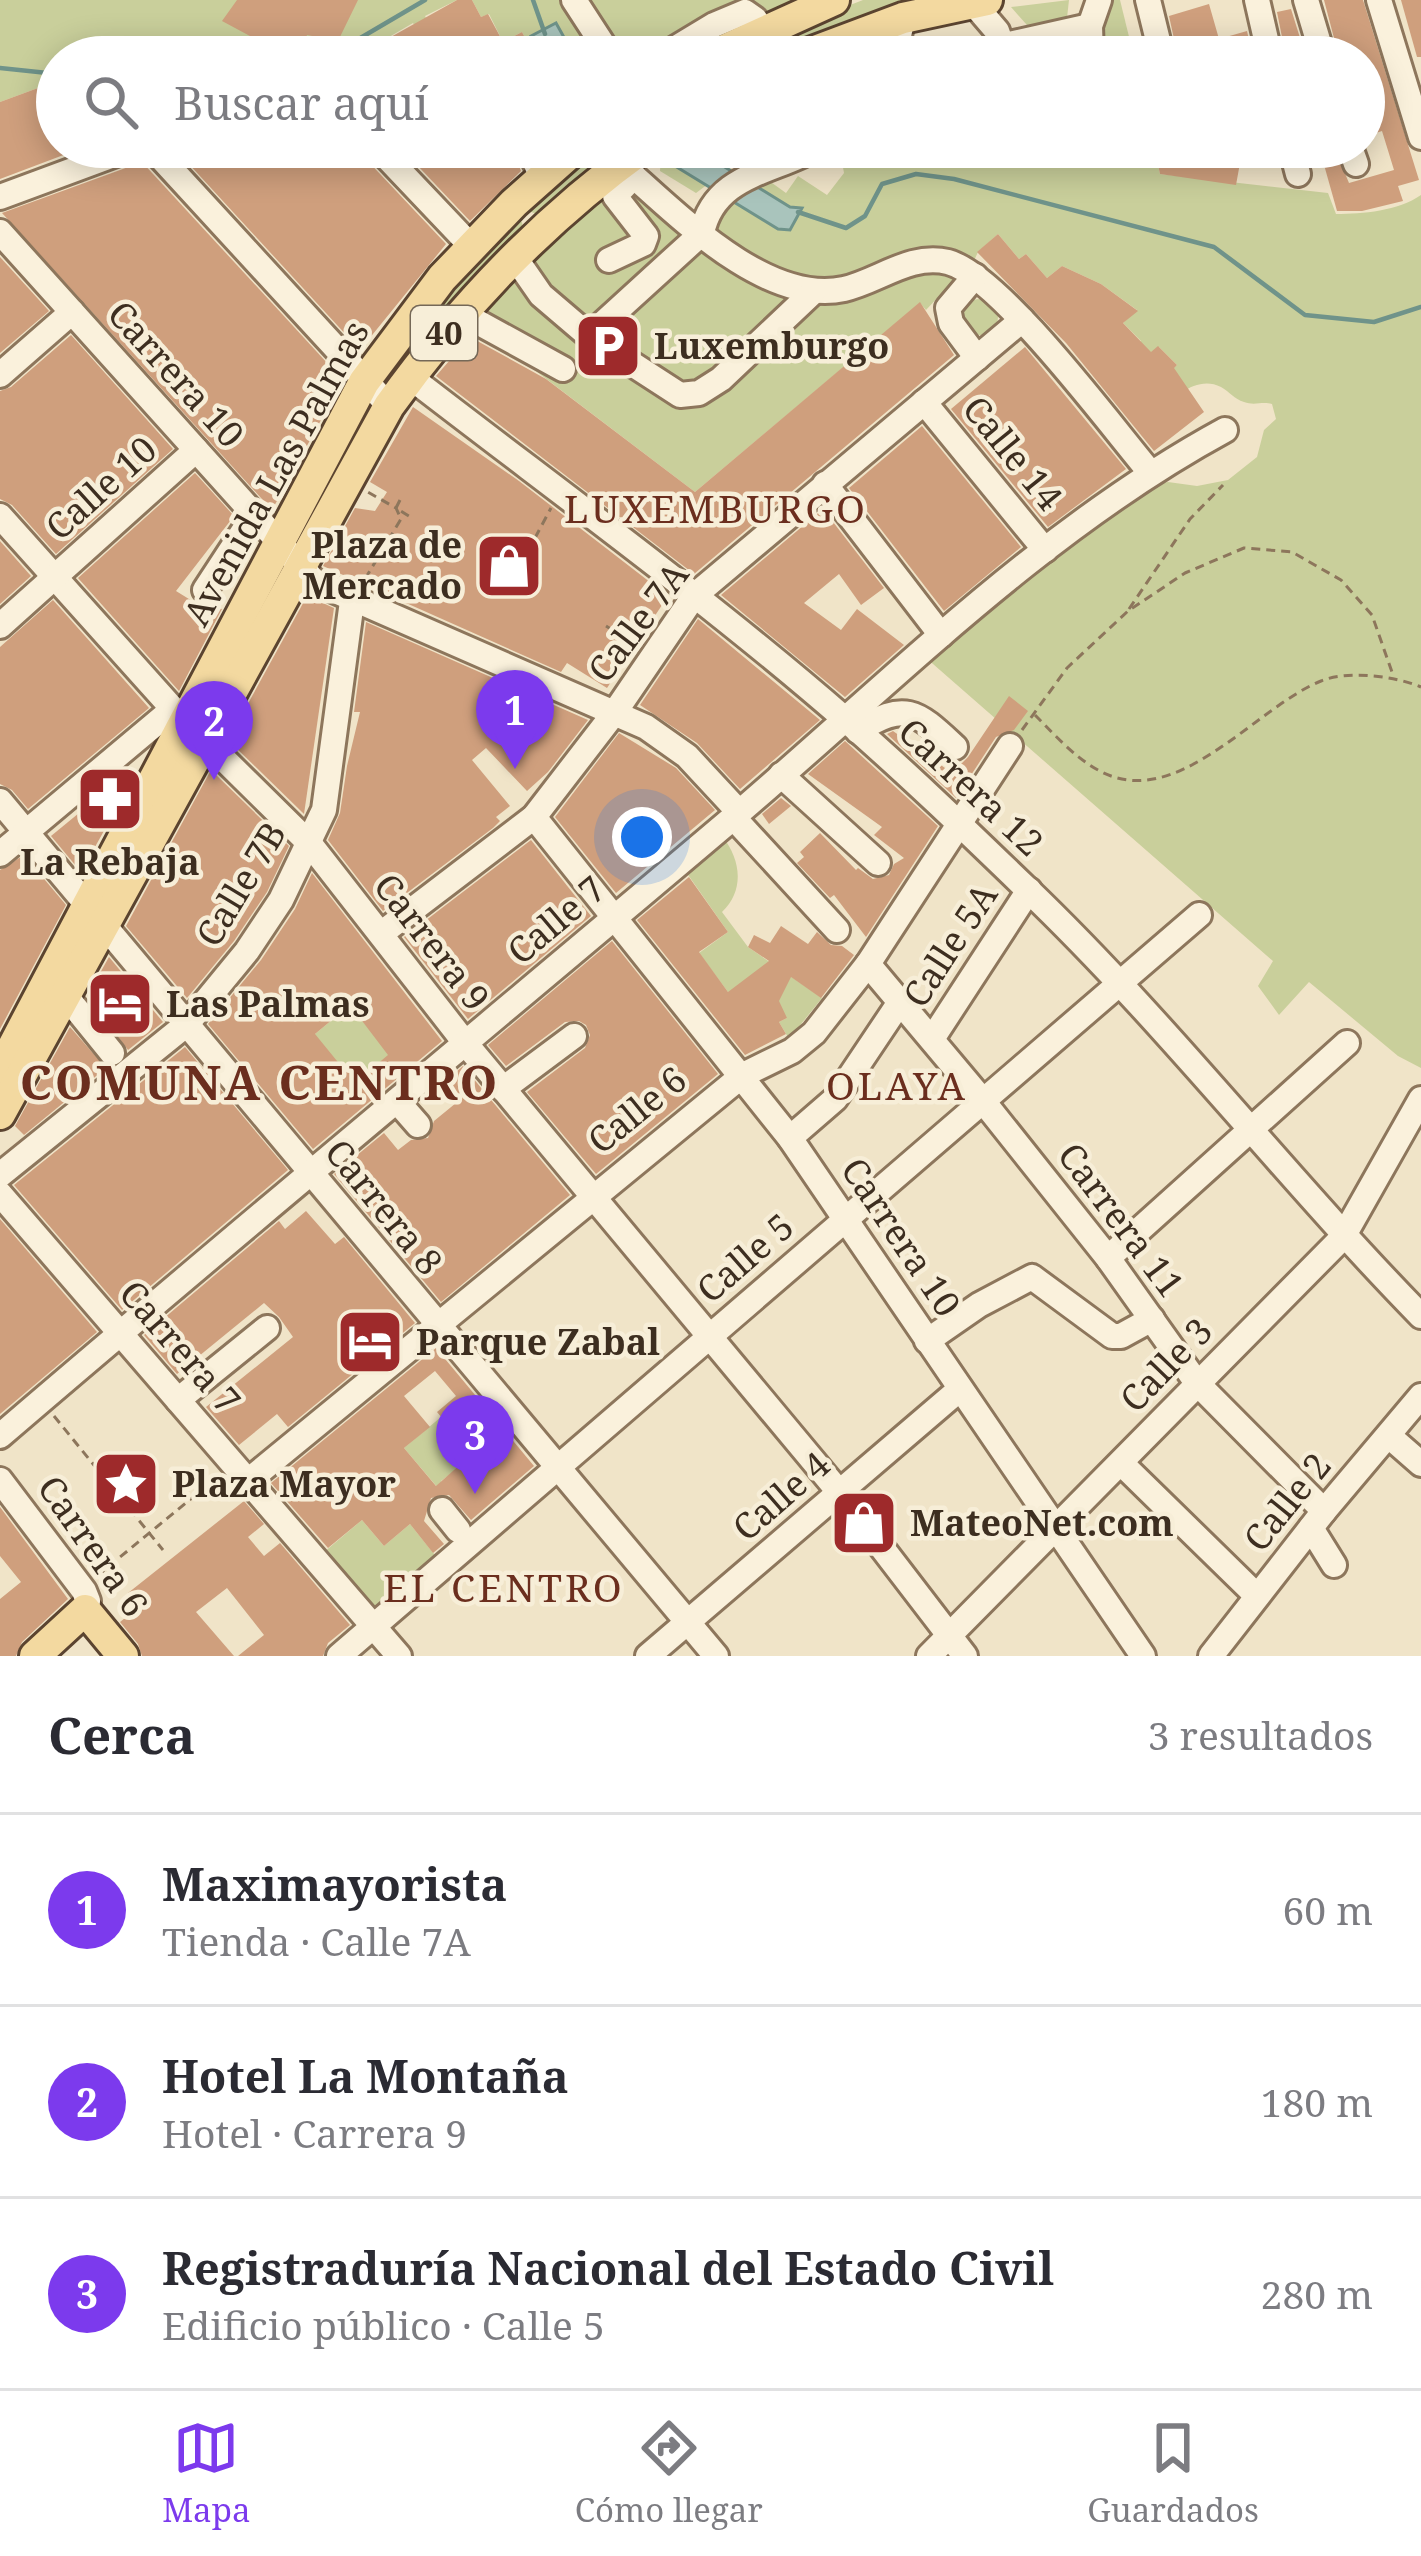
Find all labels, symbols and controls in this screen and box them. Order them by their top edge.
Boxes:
search box [36,36,1385,168]
icon: search [78,69,144,135]
text: Buscar aquí [174,72,429,133]
street label: Carrera 10 [97,290,255,458]
road number: 40 [411,306,477,360]
street label: Avenida Las Palmas [171,311,380,634]
parking icon: Luxemburgo [573,311,643,381]
place label: Luxemburgo [654,321,889,370]
street label: Calle 14 [952,385,1074,520]
street label: Calle 10 [35,425,167,551]
district label: LUXEMBURGO [564,481,868,534]
place label: Plaza de Mercado [302,520,462,610]
shop icon: Plaza de Mercado [474,531,544,601]
street label: Calle 7A [576,551,699,692]
pin: 1 [476,670,554,769]
pin: 2 [175,681,253,780]
street label: Carrera 12 [888,707,1054,866]
pharmacy icon: La Rebaja [75,764,145,834]
your location [612,807,672,867]
street label: Calle 7B [184,812,297,955]
place label: La Rebaja [20,837,200,886]
street label: Carrera 9 [363,863,501,1020]
street label: Calle 7 [496,864,615,975]
street label: Calle 5A [891,873,1008,1016]
hotel icon: Las Palmas [85,969,155,1039]
place label: Las Palmas [166,979,369,1028]
district label: COMUNA CENTRO [20,1049,500,1114]
street label: Calle 6 [577,1055,696,1164]
district label: OLAYA [826,1058,968,1111]
street label: Carrera 8 [315,1128,454,1285]
street label: Carrera 11 [1047,1132,1196,1307]
street label: Carrera 10 [830,1148,973,1326]
street label: Calle 5 [686,1202,804,1313]
street label: Carrera 7 [109,1270,252,1424]
hotel icon: Parque Zabal [335,1307,405,1377]
street label: Calle 3 [1109,1307,1223,1422]
place label: Parque Zabal [416,1317,660,1366]
pin: 3 [436,1395,514,1494]
street label: Calle 4 [722,1440,840,1551]
street label: Calle 2 [1232,1442,1341,1561]
place icon: Plaza Mayor [91,1449,161,1519]
place label: Plaza Mayor [172,1459,396,1508]
street label: Carrera 6 [27,1465,160,1626]
shop icon: MateoNet.com [829,1488,899,1558]
place label: MateoNet.com [910,1498,1174,1547]
district label: EL CENTRO [383,1560,625,1613]
text: Cerca [48,1699,195,1769]
text: 3 resultados [1148,1708,1373,1761]
text: Maximayorista [162,1853,507,1914]
text: 1 [76,1883,98,1936]
text: 60 m [1282,1883,1373,1936]
text: Tienda · Calle 7A [162,1914,471,1967]
text: Hotel La Montaña [162,2045,569,2106]
text: 2 [76,2075,98,2128]
text: 180 m [1261,2075,1373,2128]
text: Hotel · Carrera 9 [162,2106,467,2159]
text: Registraduría Nacional del Estado Civil [162,2237,1054,2298]
text: 3 [76,2267,98,2320]
text: 280 m [1261,2267,1373,2320]
text: Edificio público · Calle 5 [162,2298,605,2351]
tab: Mapa [162,2415,251,2532]
tab: Cómo llegar [575,2415,763,2532]
tab: Guardados [1087,2415,1259,2532]

